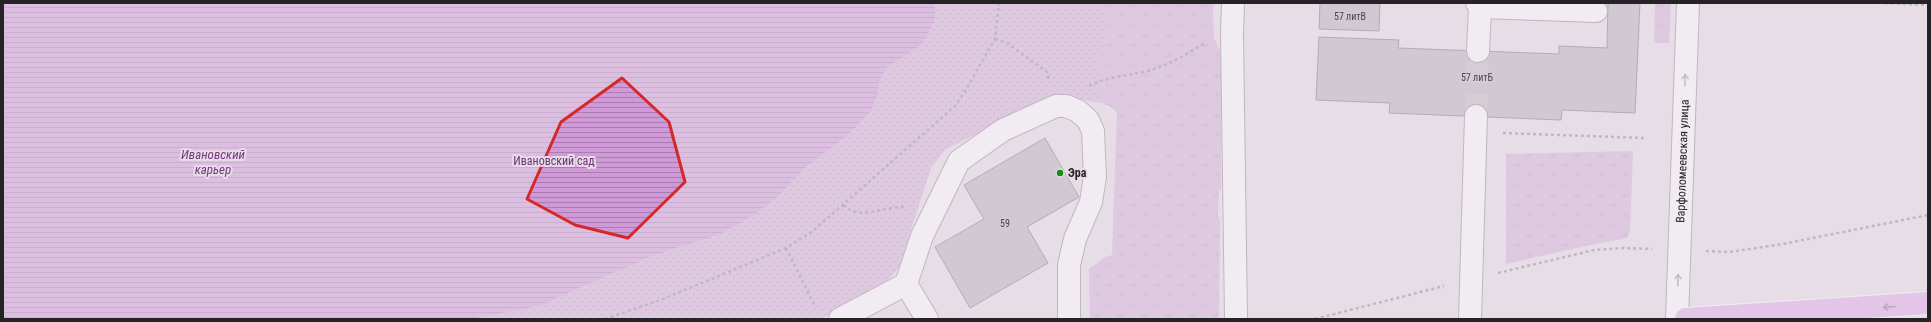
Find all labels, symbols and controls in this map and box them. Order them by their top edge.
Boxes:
house number: 57 литВ [1334,11,1366,22]
house number: 57 литБ [1461,72,1494,83]
one-way arrow [1681,74,1689,87]
street label: Варфоломеевская улица [1673,99,1692,223]
water label: Ивановский карьер [181,147,246,177]
park label: Ивановский сад [513,154,595,168]
place label: Эра [1068,166,1087,180]
marker: Эра [1055,168,1065,178]
house number: 59 [1000,218,1010,229]
one-way arrow [1674,274,1681,287]
one-way arrow [1883,303,1896,310]

